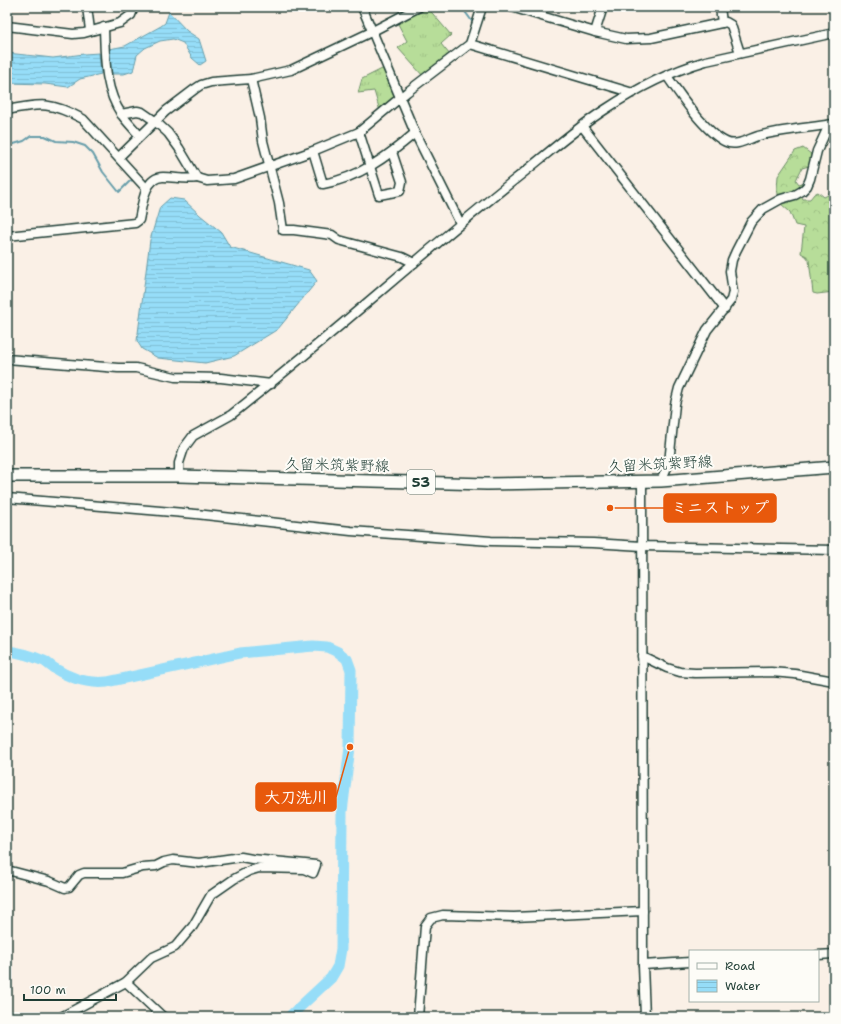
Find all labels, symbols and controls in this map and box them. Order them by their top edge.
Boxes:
street label: 久留米筑紫野線 [607,451,713,477]
street label: 久留米筑紫野線 [284,454,390,476]
road number: 53 [407,470,435,494]
callout: ミニストップ [664,494,776,522]
text: ミニストップ [671,497,769,518]
callout: 大刀洗川 [256,783,336,811]
text: 大刀洗川 [264,787,328,808]
legend [689,950,819,1002]
text: Road [725,958,756,974]
scale bar [24,976,116,1002]
text: Water [725,978,761,994]
text: 100 m [30,982,66,998]

